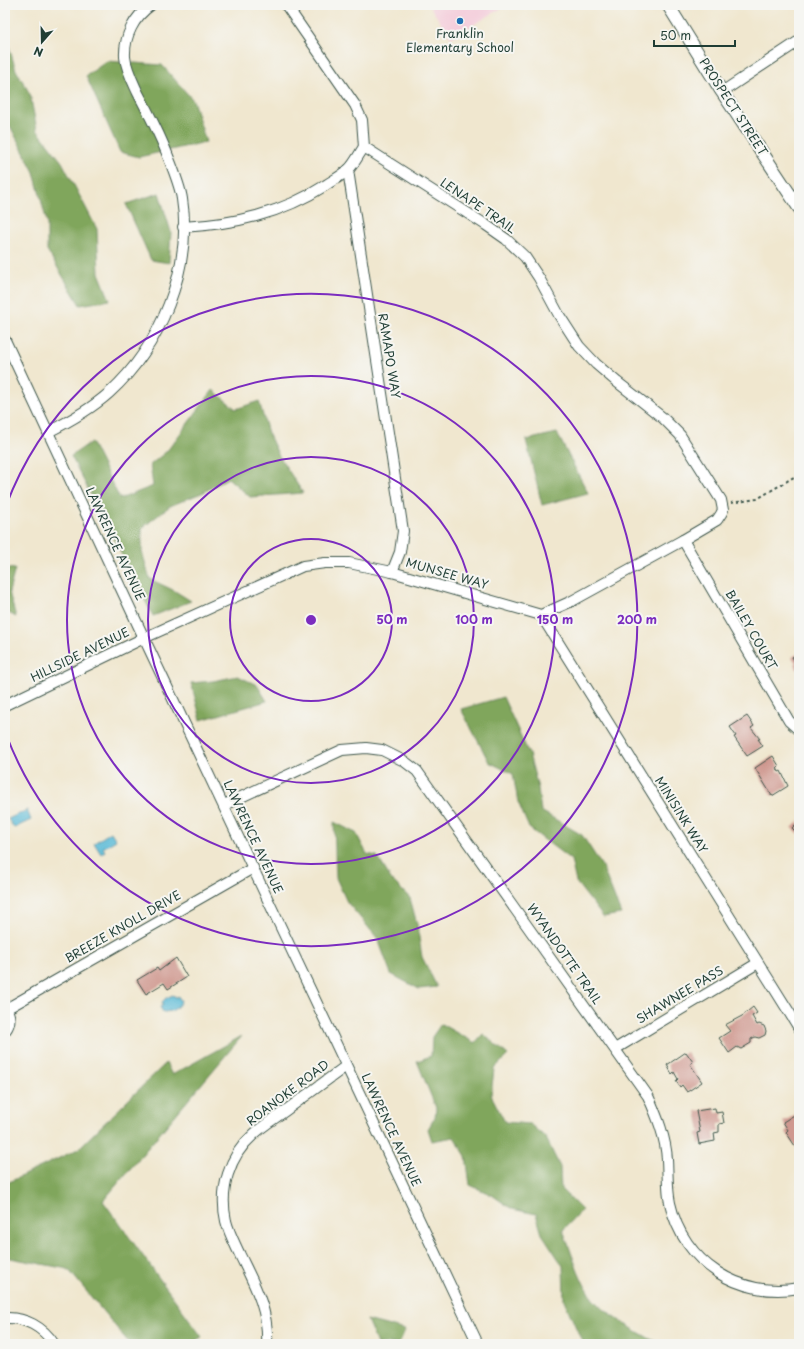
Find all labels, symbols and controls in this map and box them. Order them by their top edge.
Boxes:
marker: Franklin Elementary School [455,16,465,26]
north arrow [22,22,62,62]
scale bar [654,22,735,48]
place label: Franklin Elementary School [406,24,514,56]
text: 50 m [660,26,691,44]
text: N [31,42,45,61]
street label: PROSPECT STREET [695,54,773,160]
street label: LENAPE TRAIL [437,173,520,237]
street label: RAMAPO WAY [374,312,406,400]
street label: LAWRENCE AVENUE [82,484,150,603]
street label: MUNSEE WAY [404,553,491,594]
street label: BAILEY COURT [722,586,783,674]
text: 50 m [376,610,408,628]
text: 100 m [455,610,493,628]
text: 150 m [537,610,573,628]
text: 200 m [617,610,657,628]
centre of rings [304,613,318,627]
street label: HILLSIDE AVENUE [27,622,132,686]
street label: MINISINK WAY [651,773,713,856]
street label: LAWRENCE AVENUE [220,777,288,896]
street label: BREEZE KNOLL DRIVE [61,886,184,967]
street label: WYANDOTTE TRAIL [523,899,606,1007]
street label: SHAWNEE PASS [632,961,726,1027]
street label: ROANOKE ROAD [242,1055,333,1129]
street label: LAWRENCE AVENUE [358,1070,426,1189]

